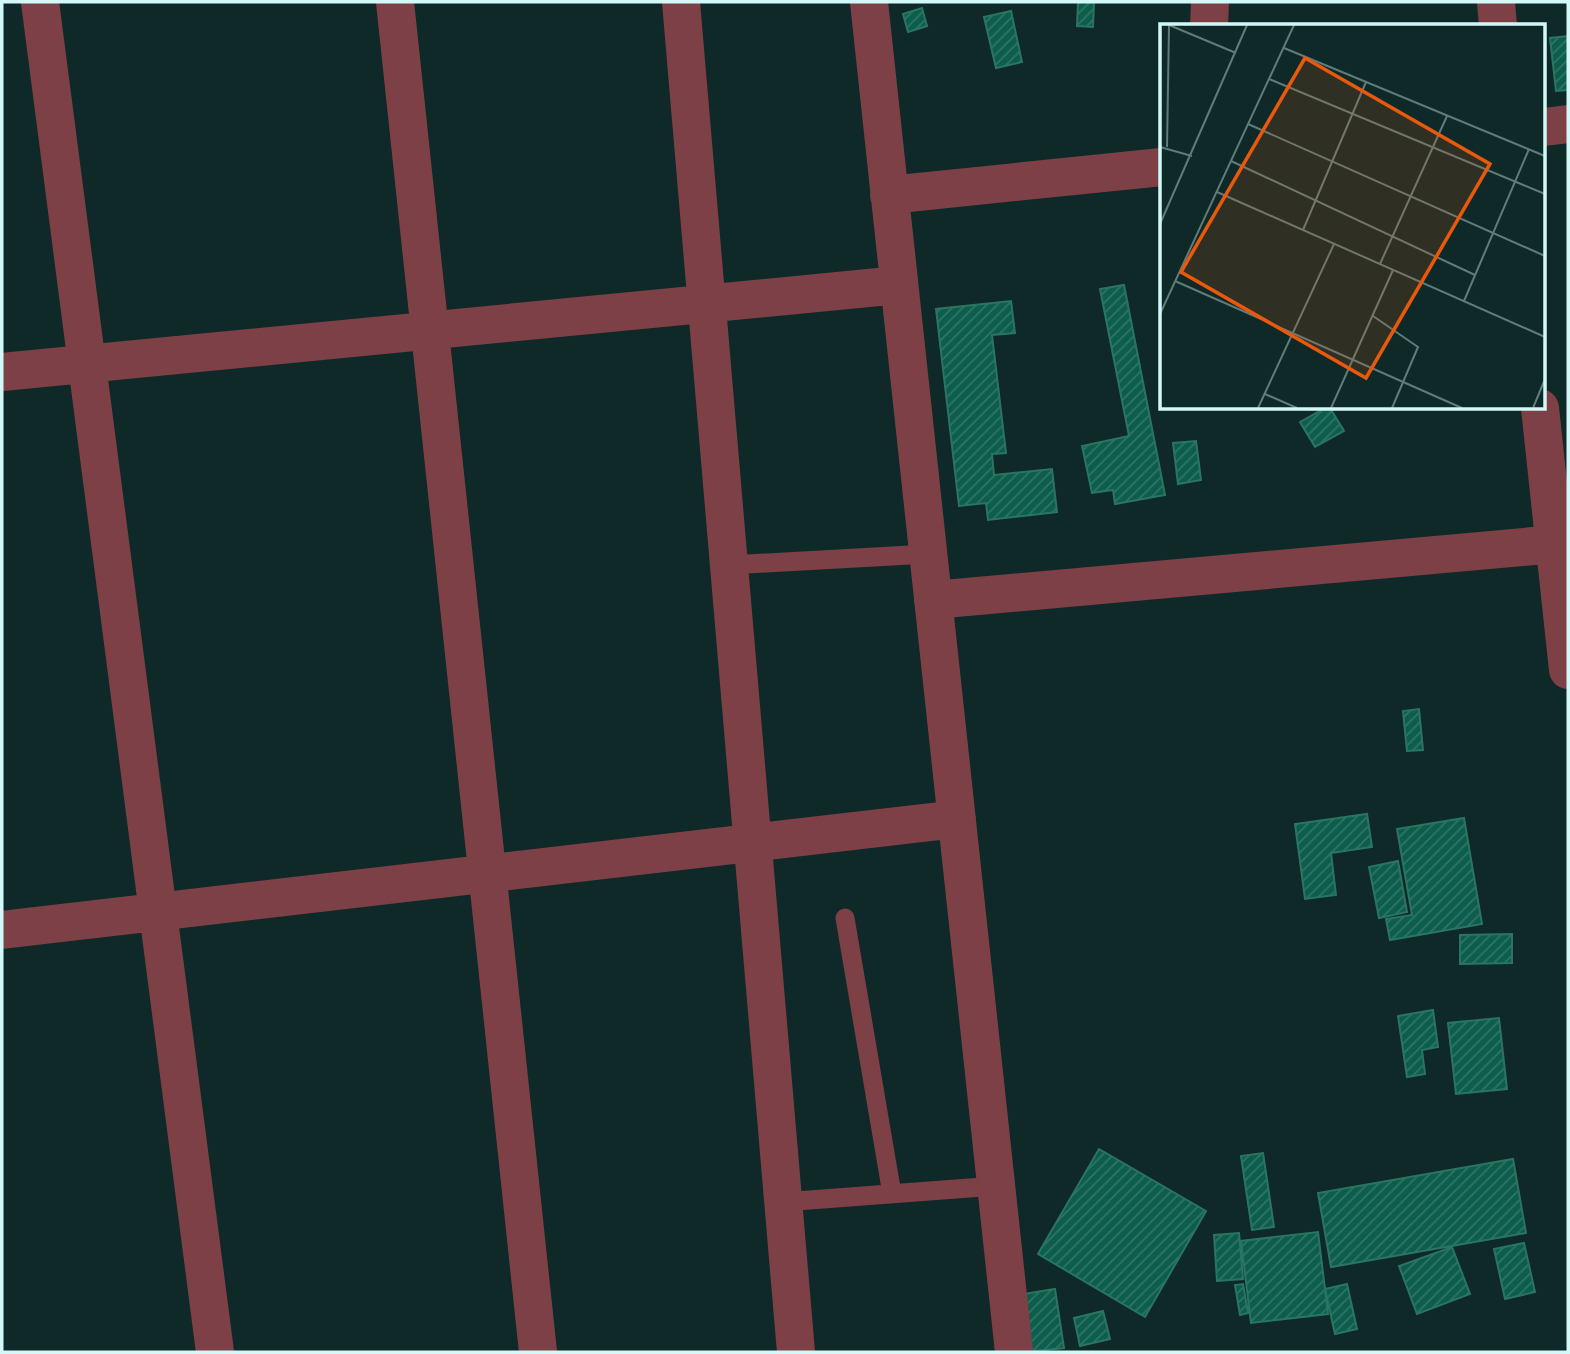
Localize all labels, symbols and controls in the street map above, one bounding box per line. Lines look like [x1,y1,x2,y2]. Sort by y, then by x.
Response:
inset map [1160,24,1546,410]

